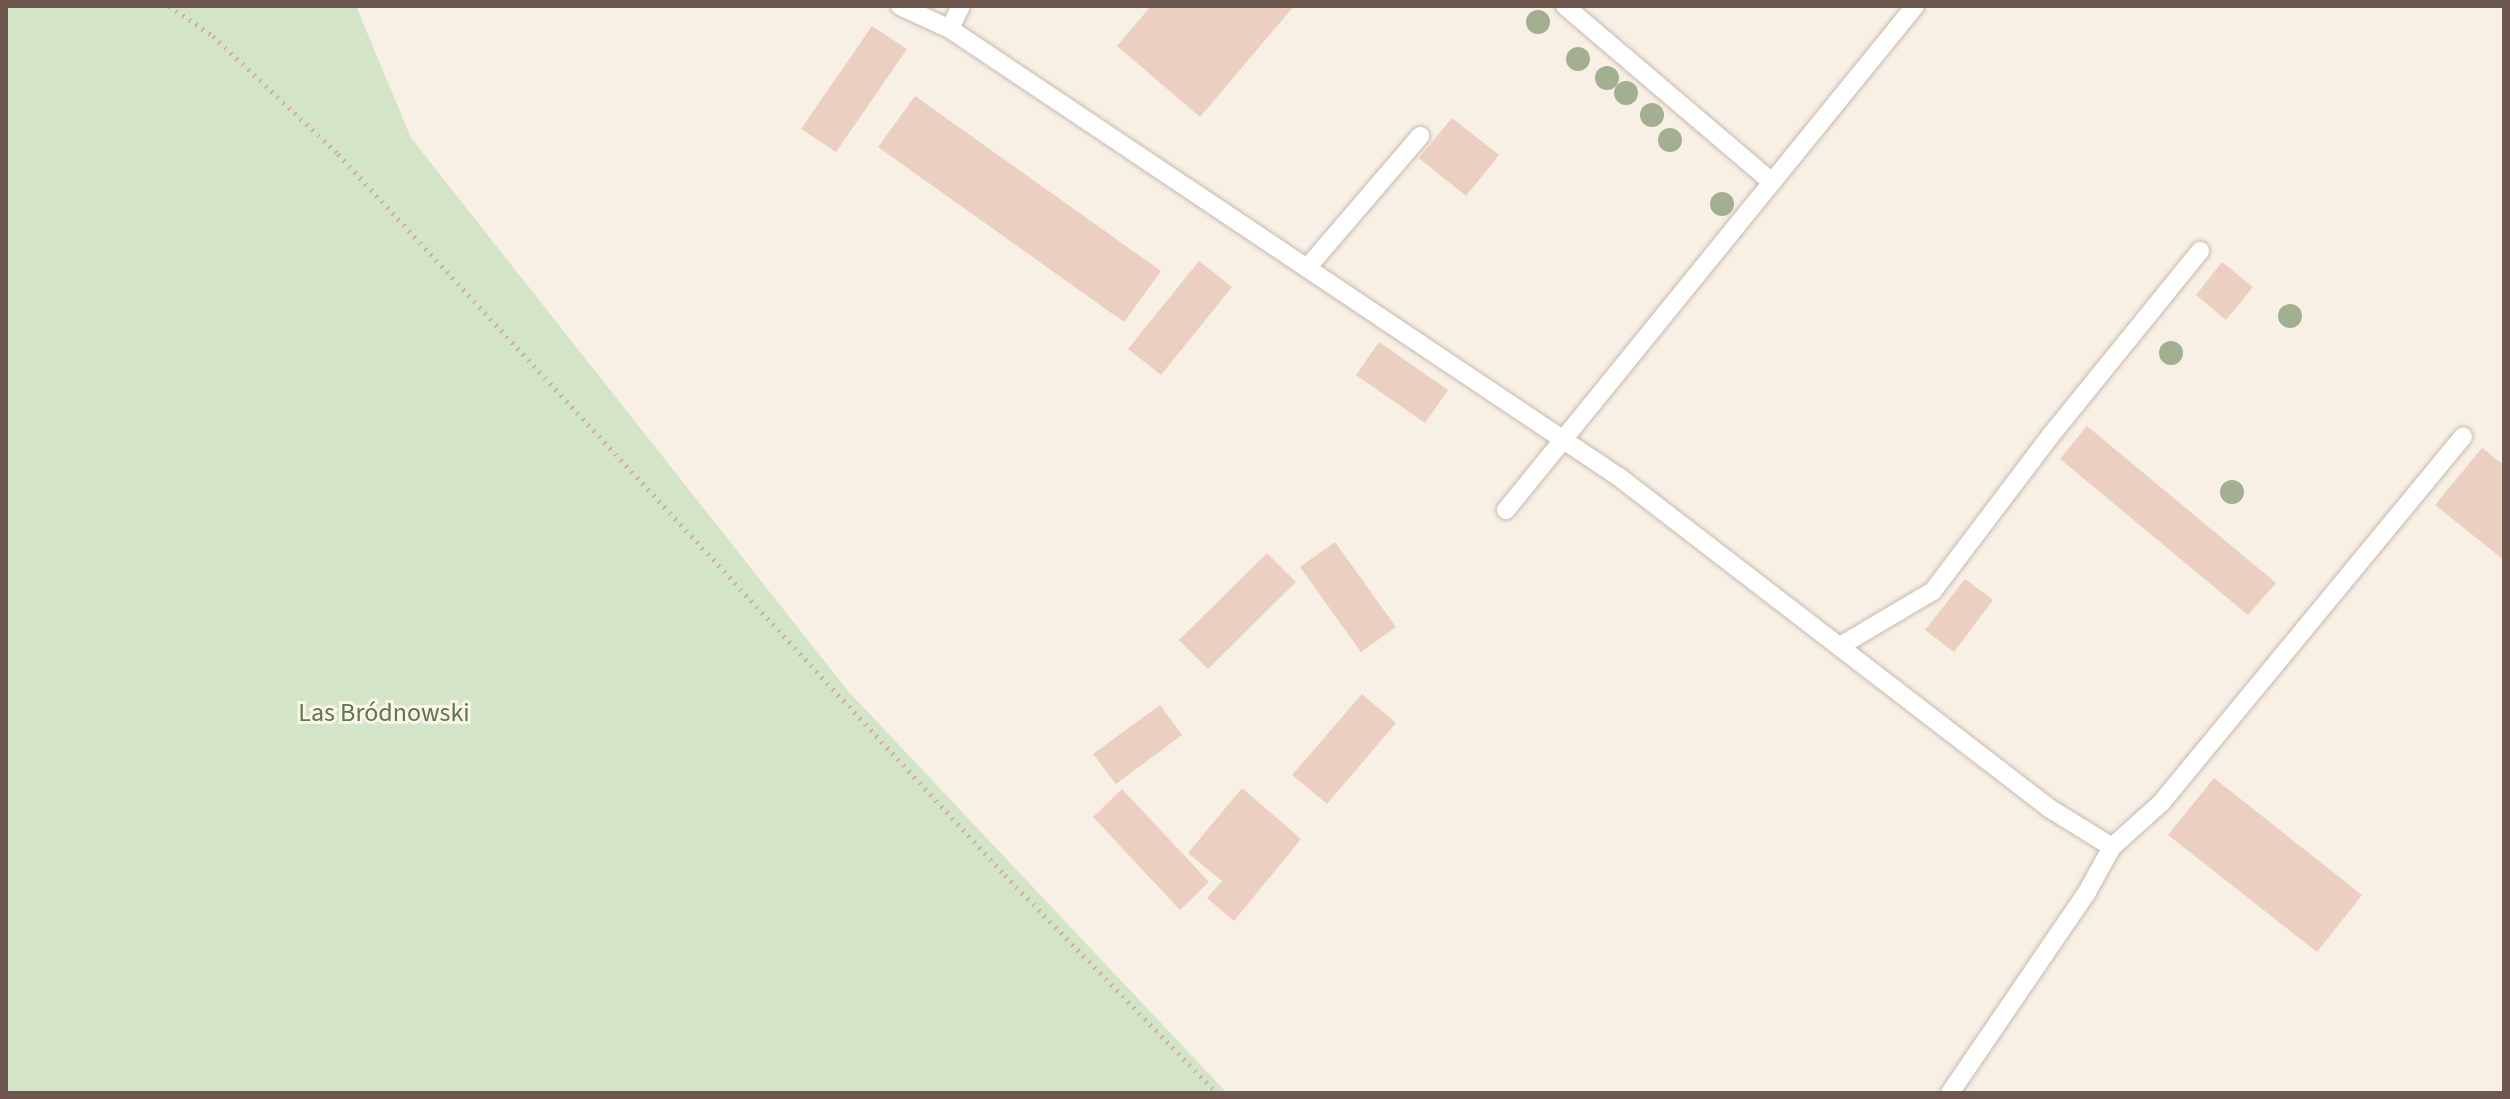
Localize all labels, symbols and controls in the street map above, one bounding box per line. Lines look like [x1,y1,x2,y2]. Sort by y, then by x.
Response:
park label: Las Bródnowski [298,697,470,729]

